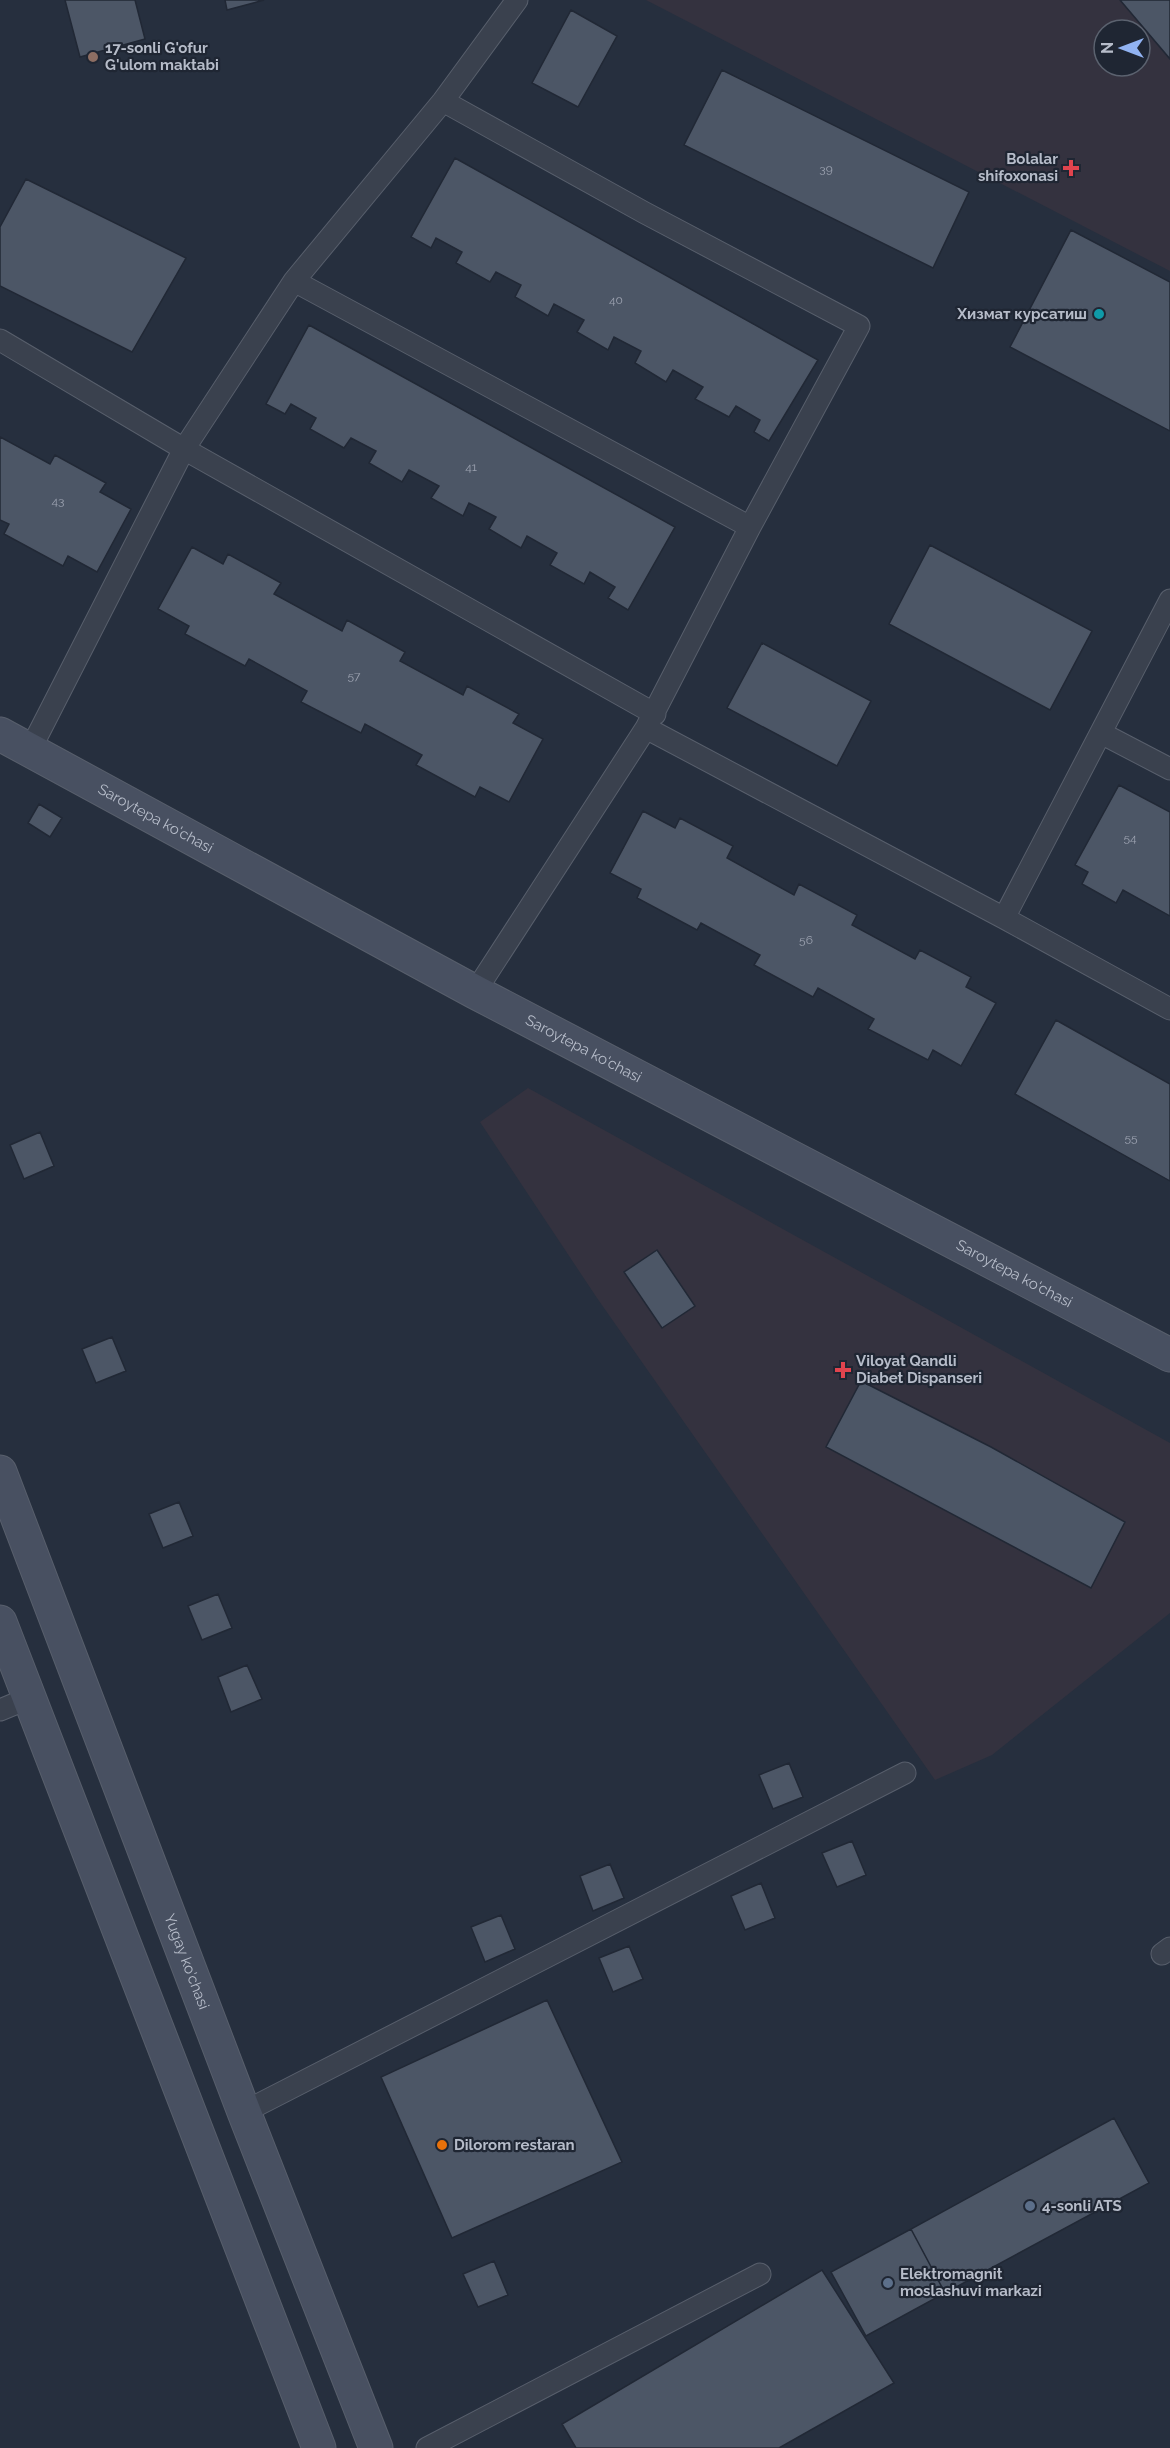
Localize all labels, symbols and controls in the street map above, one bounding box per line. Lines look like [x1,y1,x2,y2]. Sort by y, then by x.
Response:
north arrow [1092,18,1152,78]
place label: 17-sonli G'ofur G'ulom maktabi [105,39,219,74]
text: N [1098,42,1117,54]
marker: 17-sonli G'ofur G'ulom maktabi [86,50,100,64]
place label: Bolalar shifoxonasi [978,150,1058,185]
marker: Bolalar shifoxonasi [1062,159,1080,177]
house number: 39 [819,162,833,176]
house number: 40 [609,293,623,307]
place label: Хизмат курсатиш [956,305,1087,323]
marker: Хизмат курсатиш [1092,307,1106,321]
house number: 41 [465,460,477,474]
house number: 43 [52,494,64,508]
house number: 57 [348,669,361,683]
street label: Saroytepa ko'chasi [95,780,216,857]
house number: 54 [1123,831,1137,845]
house number: 56 [799,933,813,947]
street label: Saroytepa ko'chasi [522,1011,645,1086]
house number: 55 [1124,1131,1138,1145]
street label: Saroytepa ko'chasi [953,1236,1075,1311]
place label: Viloyat Qandli Diabet Dispanseri [856,1352,982,1387]
marker: Viloyat Qandli Diabet Dispanseri [834,1361,852,1379]
street label: Yugay ko'chasi [160,1911,213,2012]
place label: Dilorom restaran [454,2136,575,2154]
marker: Dilorom restaran [435,2138,449,2152]
place label: 4-sonli ATS [1042,2197,1122,2215]
marker: 4-sonli ATS [1023,2199,1037,2213]
place label: Elektromagnit moslashuvi markazi [900,2265,1042,2300]
marker: Elektromagnit moslashuvi markazi [881,2276,895,2290]

